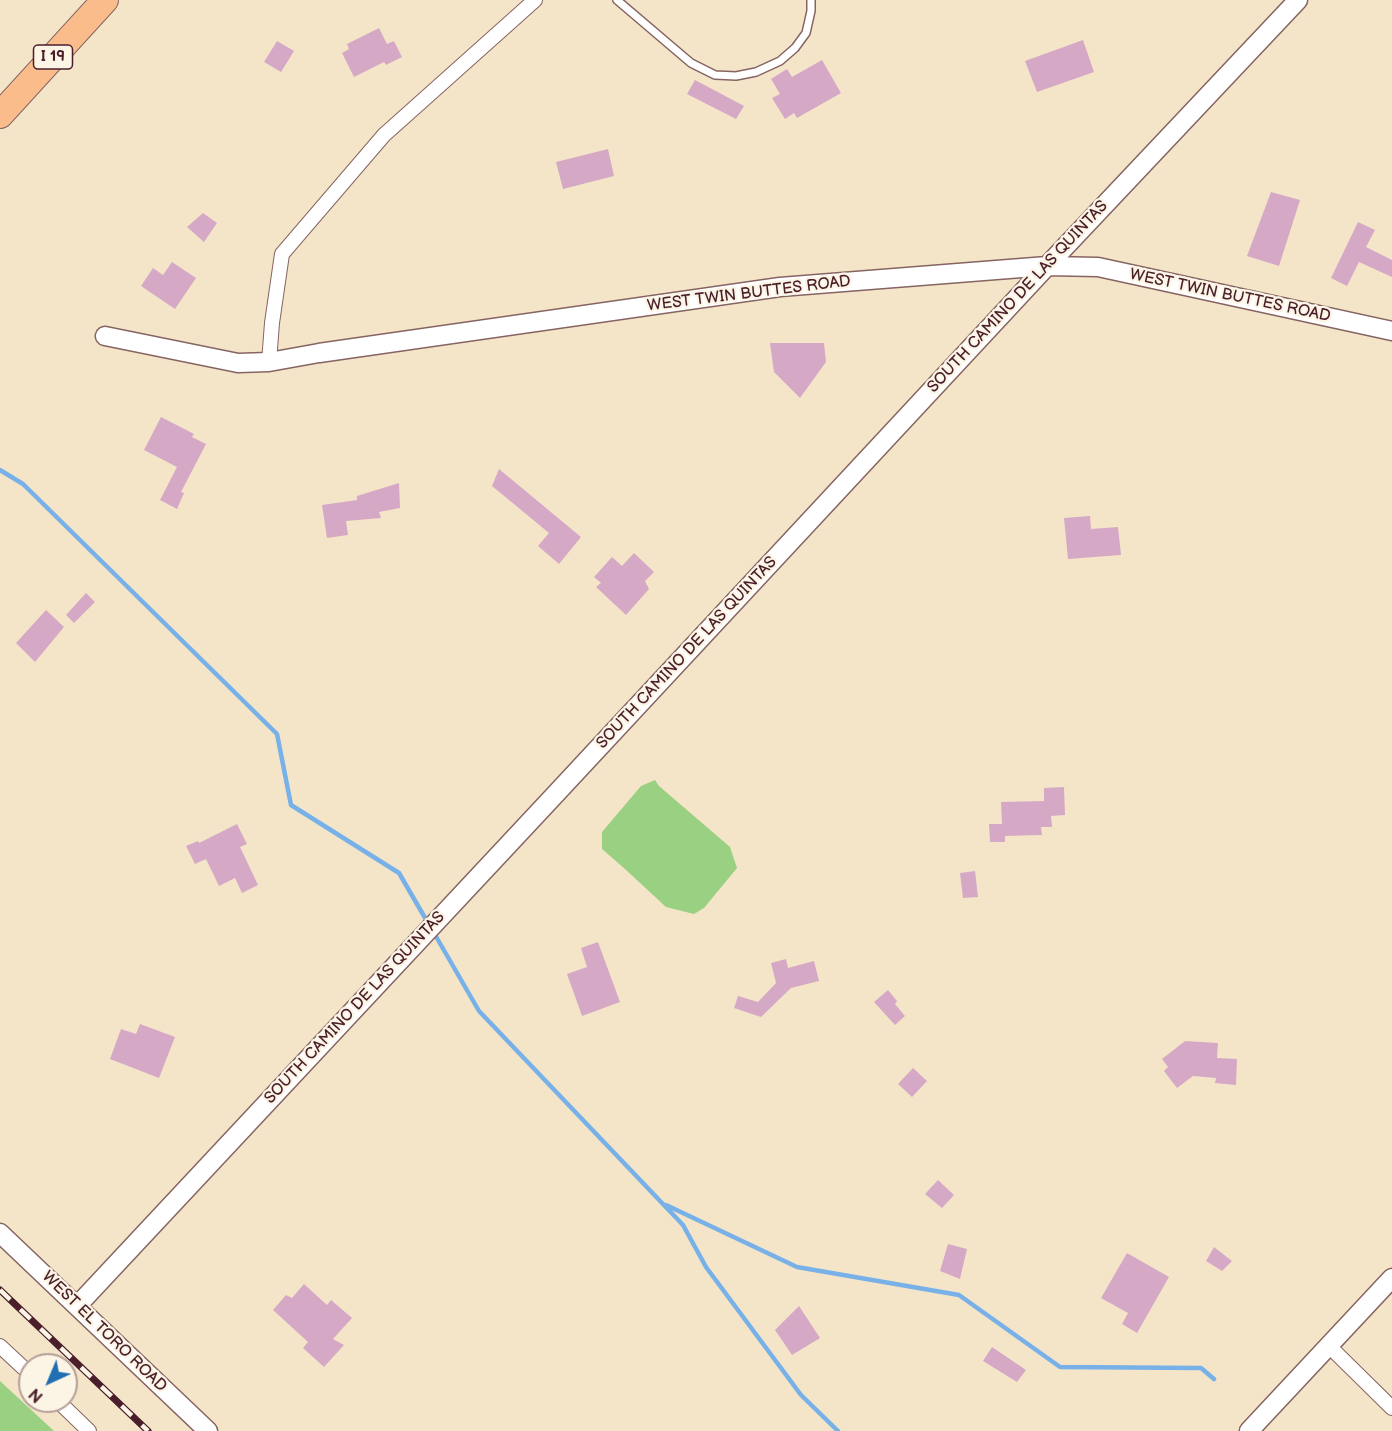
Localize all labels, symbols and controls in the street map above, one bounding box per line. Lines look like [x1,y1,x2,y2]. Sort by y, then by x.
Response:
road number: I 19 [34,45,72,69]
street label: SOUTH CAMINO DE LAS QUINTAS [924,197,1112,397]
street label: WEST TWIN BUTTES ROAD [1128,265,1332,327]
street label: WEST TWIN BUTTES ROAD [646,272,852,316]
street label: SOUTH CAMINO DE LAS QUINTAS [593,553,781,753]
street label: SOUTH CAMINO DE LAS QUINTAS [261,908,449,1108]
street label: WEST EL TORO ROAD [38,1268,170,1396]
north arrow [18,1353,78,1413]
text: N [26,1384,47,1406]

